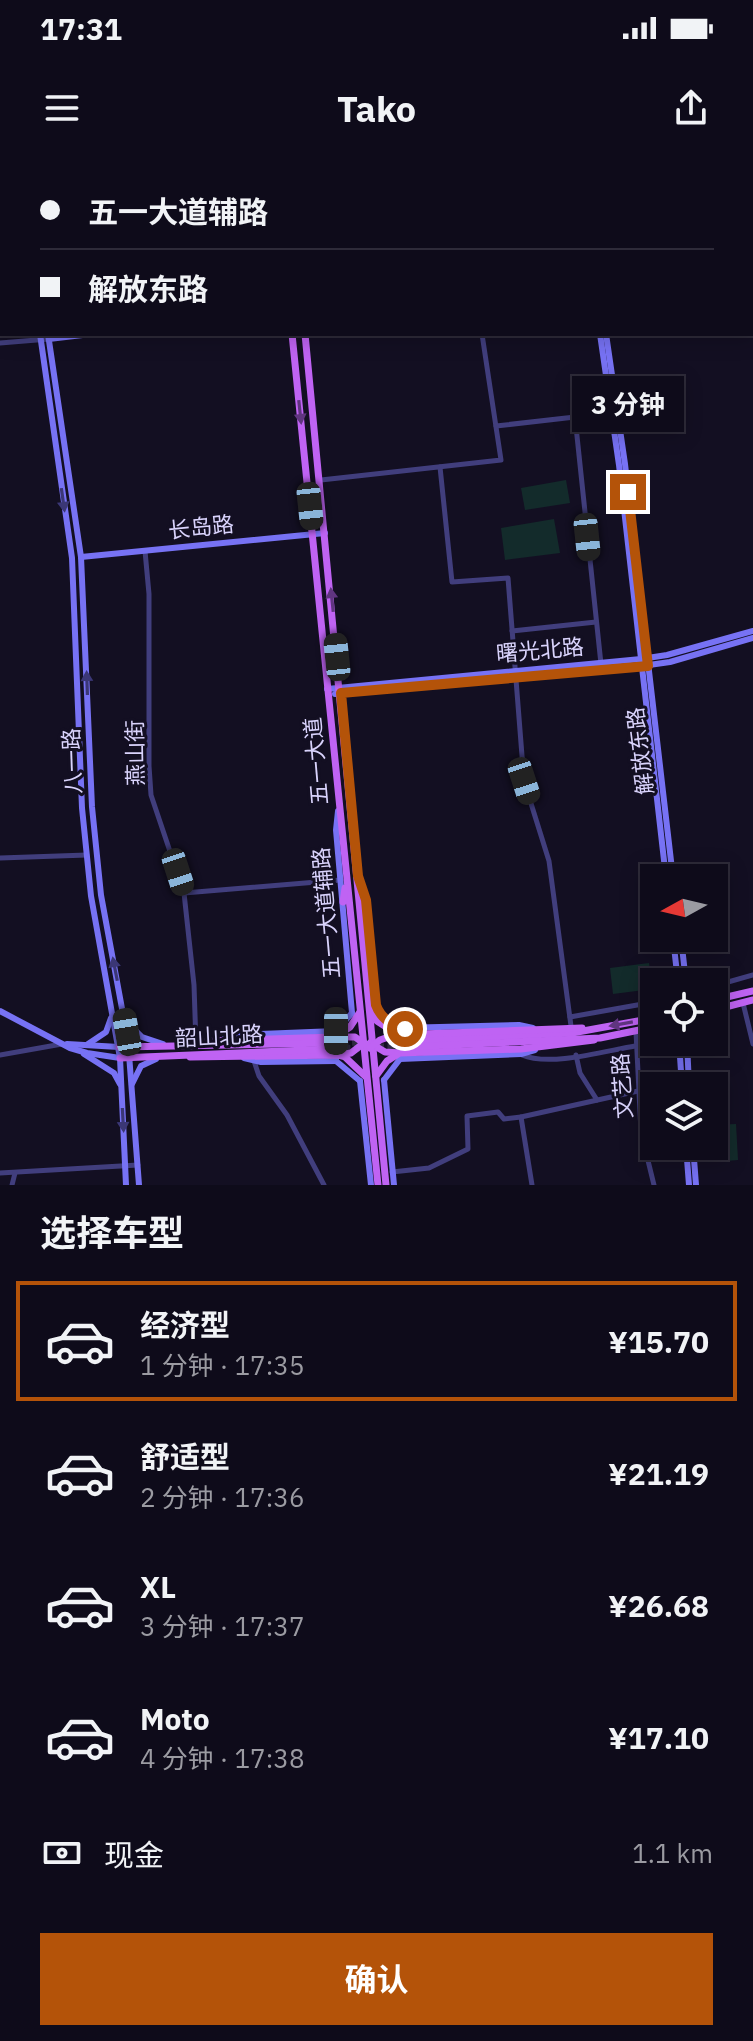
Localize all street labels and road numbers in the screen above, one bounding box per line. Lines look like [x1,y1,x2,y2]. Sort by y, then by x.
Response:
street label: 长岛路 [167,509,235,544]
street label: 曙光北路 [495,631,585,668]
street label: 解放东路 [620,706,659,797]
street label: 五一大道 [297,716,334,806]
street label: 燕山街 [119,720,150,786]
street label: 八一路 [56,728,87,795]
street label: 五一大道辅路 [305,846,346,980]
street label: 韶山北路 [174,1019,264,1052]
street label: 文艺路 [605,1052,638,1120]

